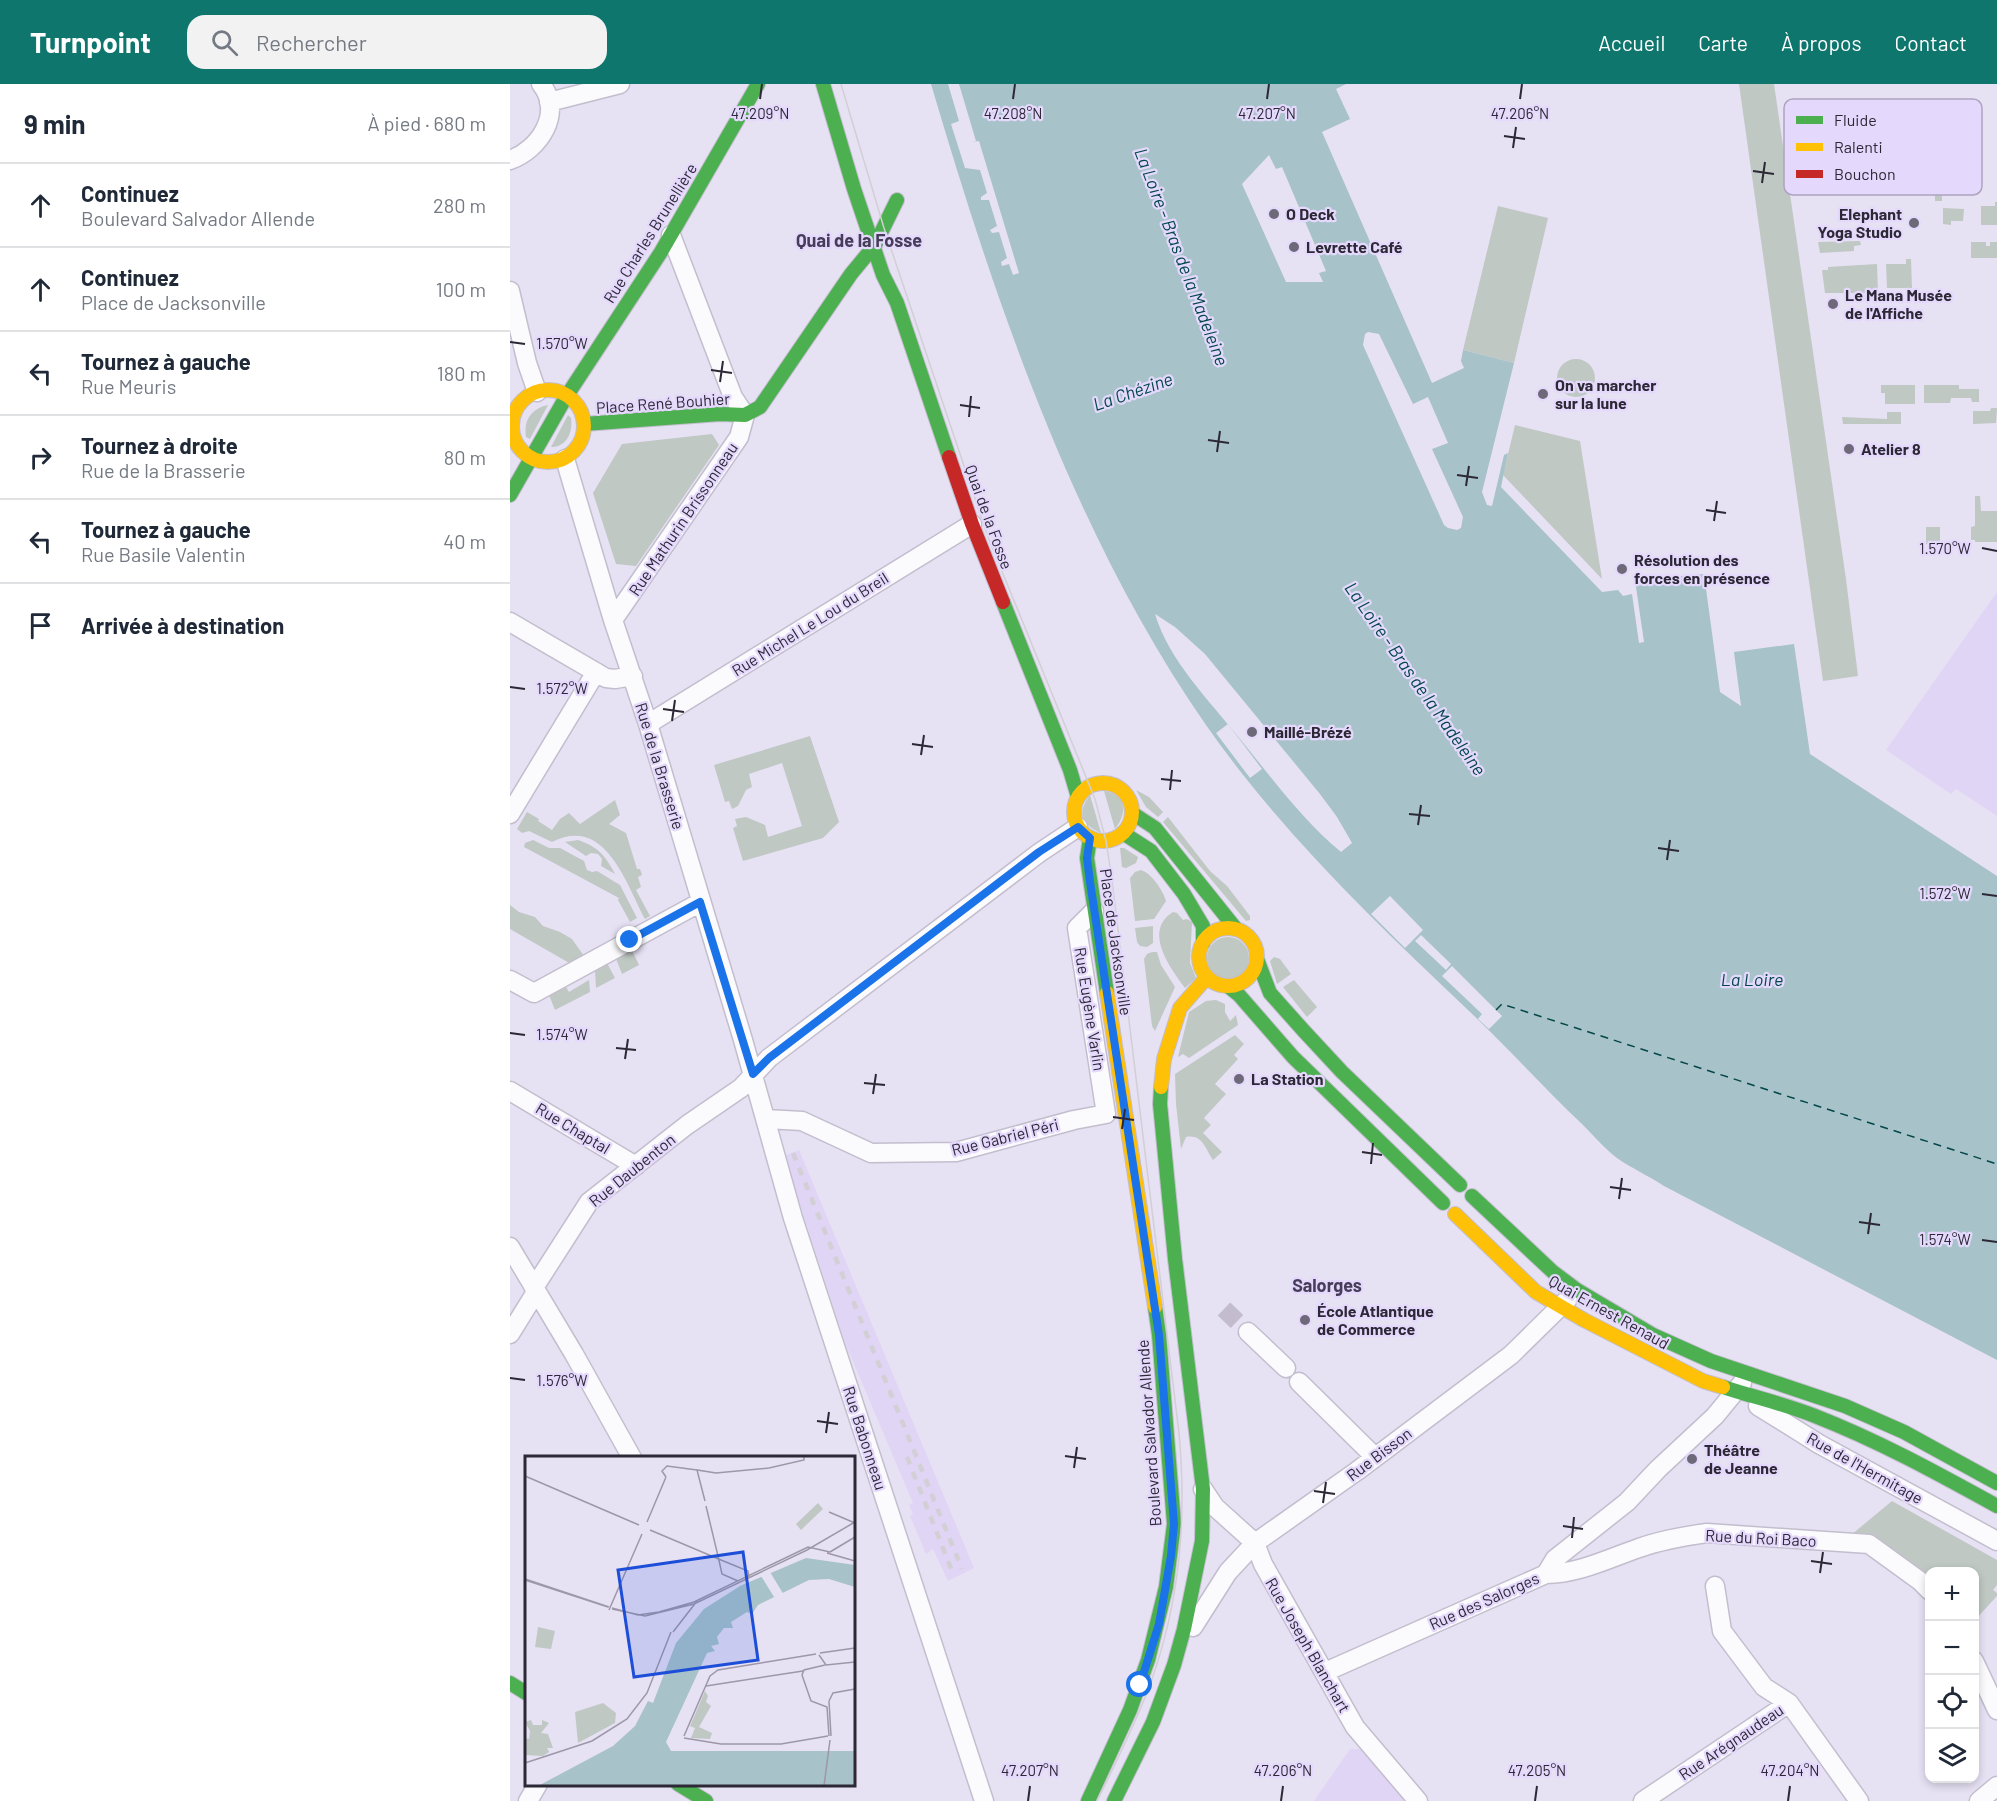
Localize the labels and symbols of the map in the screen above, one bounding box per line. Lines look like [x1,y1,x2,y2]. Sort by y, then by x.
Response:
legend [1784,99,1982,195]
text: 47.209°N [731,104,789,122]
text: 47.208°N [984,104,1042,122]
text: 47.207°N [1238,104,1296,122]
text: 47.206°N [1491,104,1549,122]
text: Fluide [1834,110,1877,129]
text: Ralenti [1834,137,1883,156]
water label: La Loire - Bras de la Madeleine [1130,145,1234,369]
street label: Rue Charles Brunellière [599,159,700,306]
text: Bouchon [1834,164,1896,183]
place label: O Deck [1286,204,1335,223]
place label: Elephant Yoga Studio [1818,204,1902,241]
marker: O Deck [1267,207,1281,221]
marker: Elephant Yoga Studio [1907,216,1921,230]
district label: Quai de la Fosse [796,229,922,251]
place label: Levrette Café [1306,237,1403,256]
marker: Levrette Café [1287,240,1301,254]
place label: Le Mana Musée de l'Affiche [1845,285,1952,322]
marker: Le Mana Musée de l'Affiche [1826,297,1840,311]
text: 1.570°W [536,334,588,352]
water label: La Chézine [1090,367,1175,415]
place label: On va marcher sur la lune [1555,375,1656,412]
marker: On va marcher sur la lune [1536,387,1550,401]
street label: Place René Bouhier [595,388,731,417]
street label: Rue Mathurin Brissonneau [624,439,741,599]
place label: Atelier 8 [1861,439,1921,458]
marker: Atelier 8 [1842,442,1856,456]
street label: Quai de la Fosse [962,462,1017,572]
text: 1.570°W [1919,539,1971,557]
place label: Résolution des forces en présence [1634,550,1770,587]
marker: Résolution des forces en présence [1615,562,1629,576]
street label: Rue Michel Le Lou du Breil [728,568,891,680]
water label: La Loire - Bras de la Madeleine [1340,577,1491,779]
text: 1.572°W [536,679,588,697]
street label: Rue de la Brasserie [632,700,689,832]
place label: Maillé-Brézé [1264,722,1352,741]
marker: Maillé-Brézé [1245,725,1259,739]
street label: Place de Jacksonville [1097,867,1136,1017]
text: 1.572°W [1919,884,1971,902]
route end [616,926,642,952]
street label: Rue Eugène Varlin [1071,946,1110,1072]
water label: La Loire [1721,968,1783,990]
text: 1.574°W [536,1025,588,1043]
place label: La Station [1251,1069,1324,1088]
marker: La Station [1232,1072,1246,1086]
street label: Rue Chaptal [533,1098,614,1157]
street label: Rue Gabriel Péri [949,1114,1060,1159]
street label: Rue Daubenton [585,1129,679,1210]
text: 1.574°W [1919,1230,1971,1248]
street label: Quai Ernest Renaud [1546,1271,1673,1353]
district label: Salorges [1292,1274,1362,1296]
place label: École Atlantique de Commerce [1317,1301,1434,1338]
marker: École Atlantique de Commerce [1298,1313,1312,1327]
street label: Boulevard Salvador Allende [1132,1339,1165,1527]
text: 1.576°W [537,1371,587,1389]
street label: Rue Babonneau [840,1384,891,1492]
street label: Rue Bisson [1342,1423,1415,1484]
street label: Rue de l'Hermitage [1804,1428,1927,1507]
place label: Théâtre de Jeanne [1704,1440,1778,1477]
marker: Théâtre de Jeanne [1685,1452,1699,1466]
inset map [525,1456,855,1786]
street label: Rue du Roi Baco [1705,1525,1817,1550]
street label: Rue des Salorges [1426,1568,1542,1633]
street label: Rue Joseph Blanchart [1262,1574,1355,1715]
route start [1126,1671,1152,1697]
street label: Rue Arégnaudeau [1675,1700,1787,1784]
text: 47.207°N [1001,1761,1059,1779]
text: 47.206°N [1254,1761,1312,1779]
text: 47.205°N [1508,1761,1566,1779]
text: 47.204°N [1760,1761,1820,1779]

